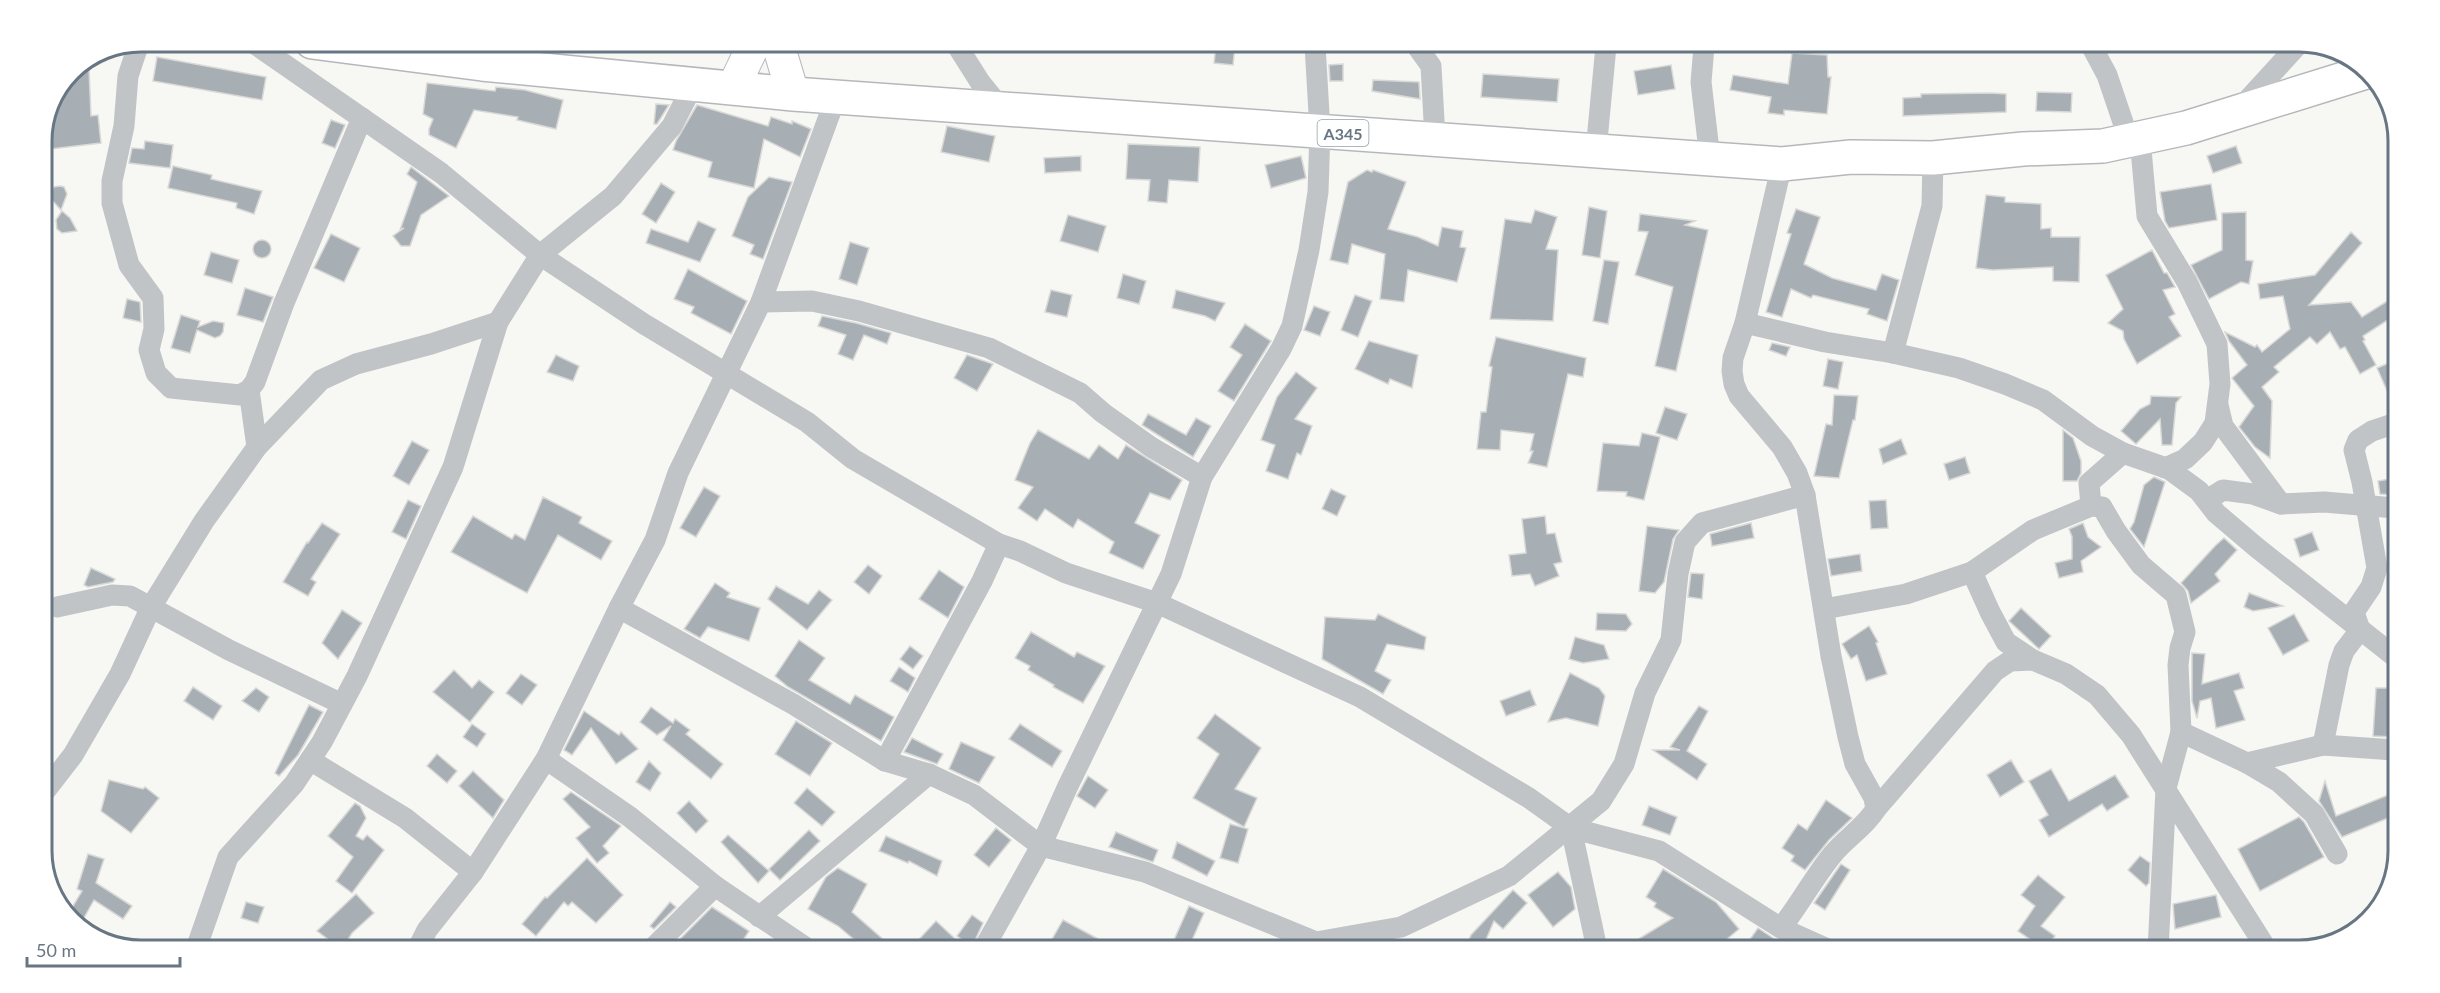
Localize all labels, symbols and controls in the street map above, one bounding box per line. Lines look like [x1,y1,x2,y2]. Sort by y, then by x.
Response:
road number: A345 [1318,120,1368,146]
scale bar [27,930,180,968]
text: 50 m [36,939,76,961]

